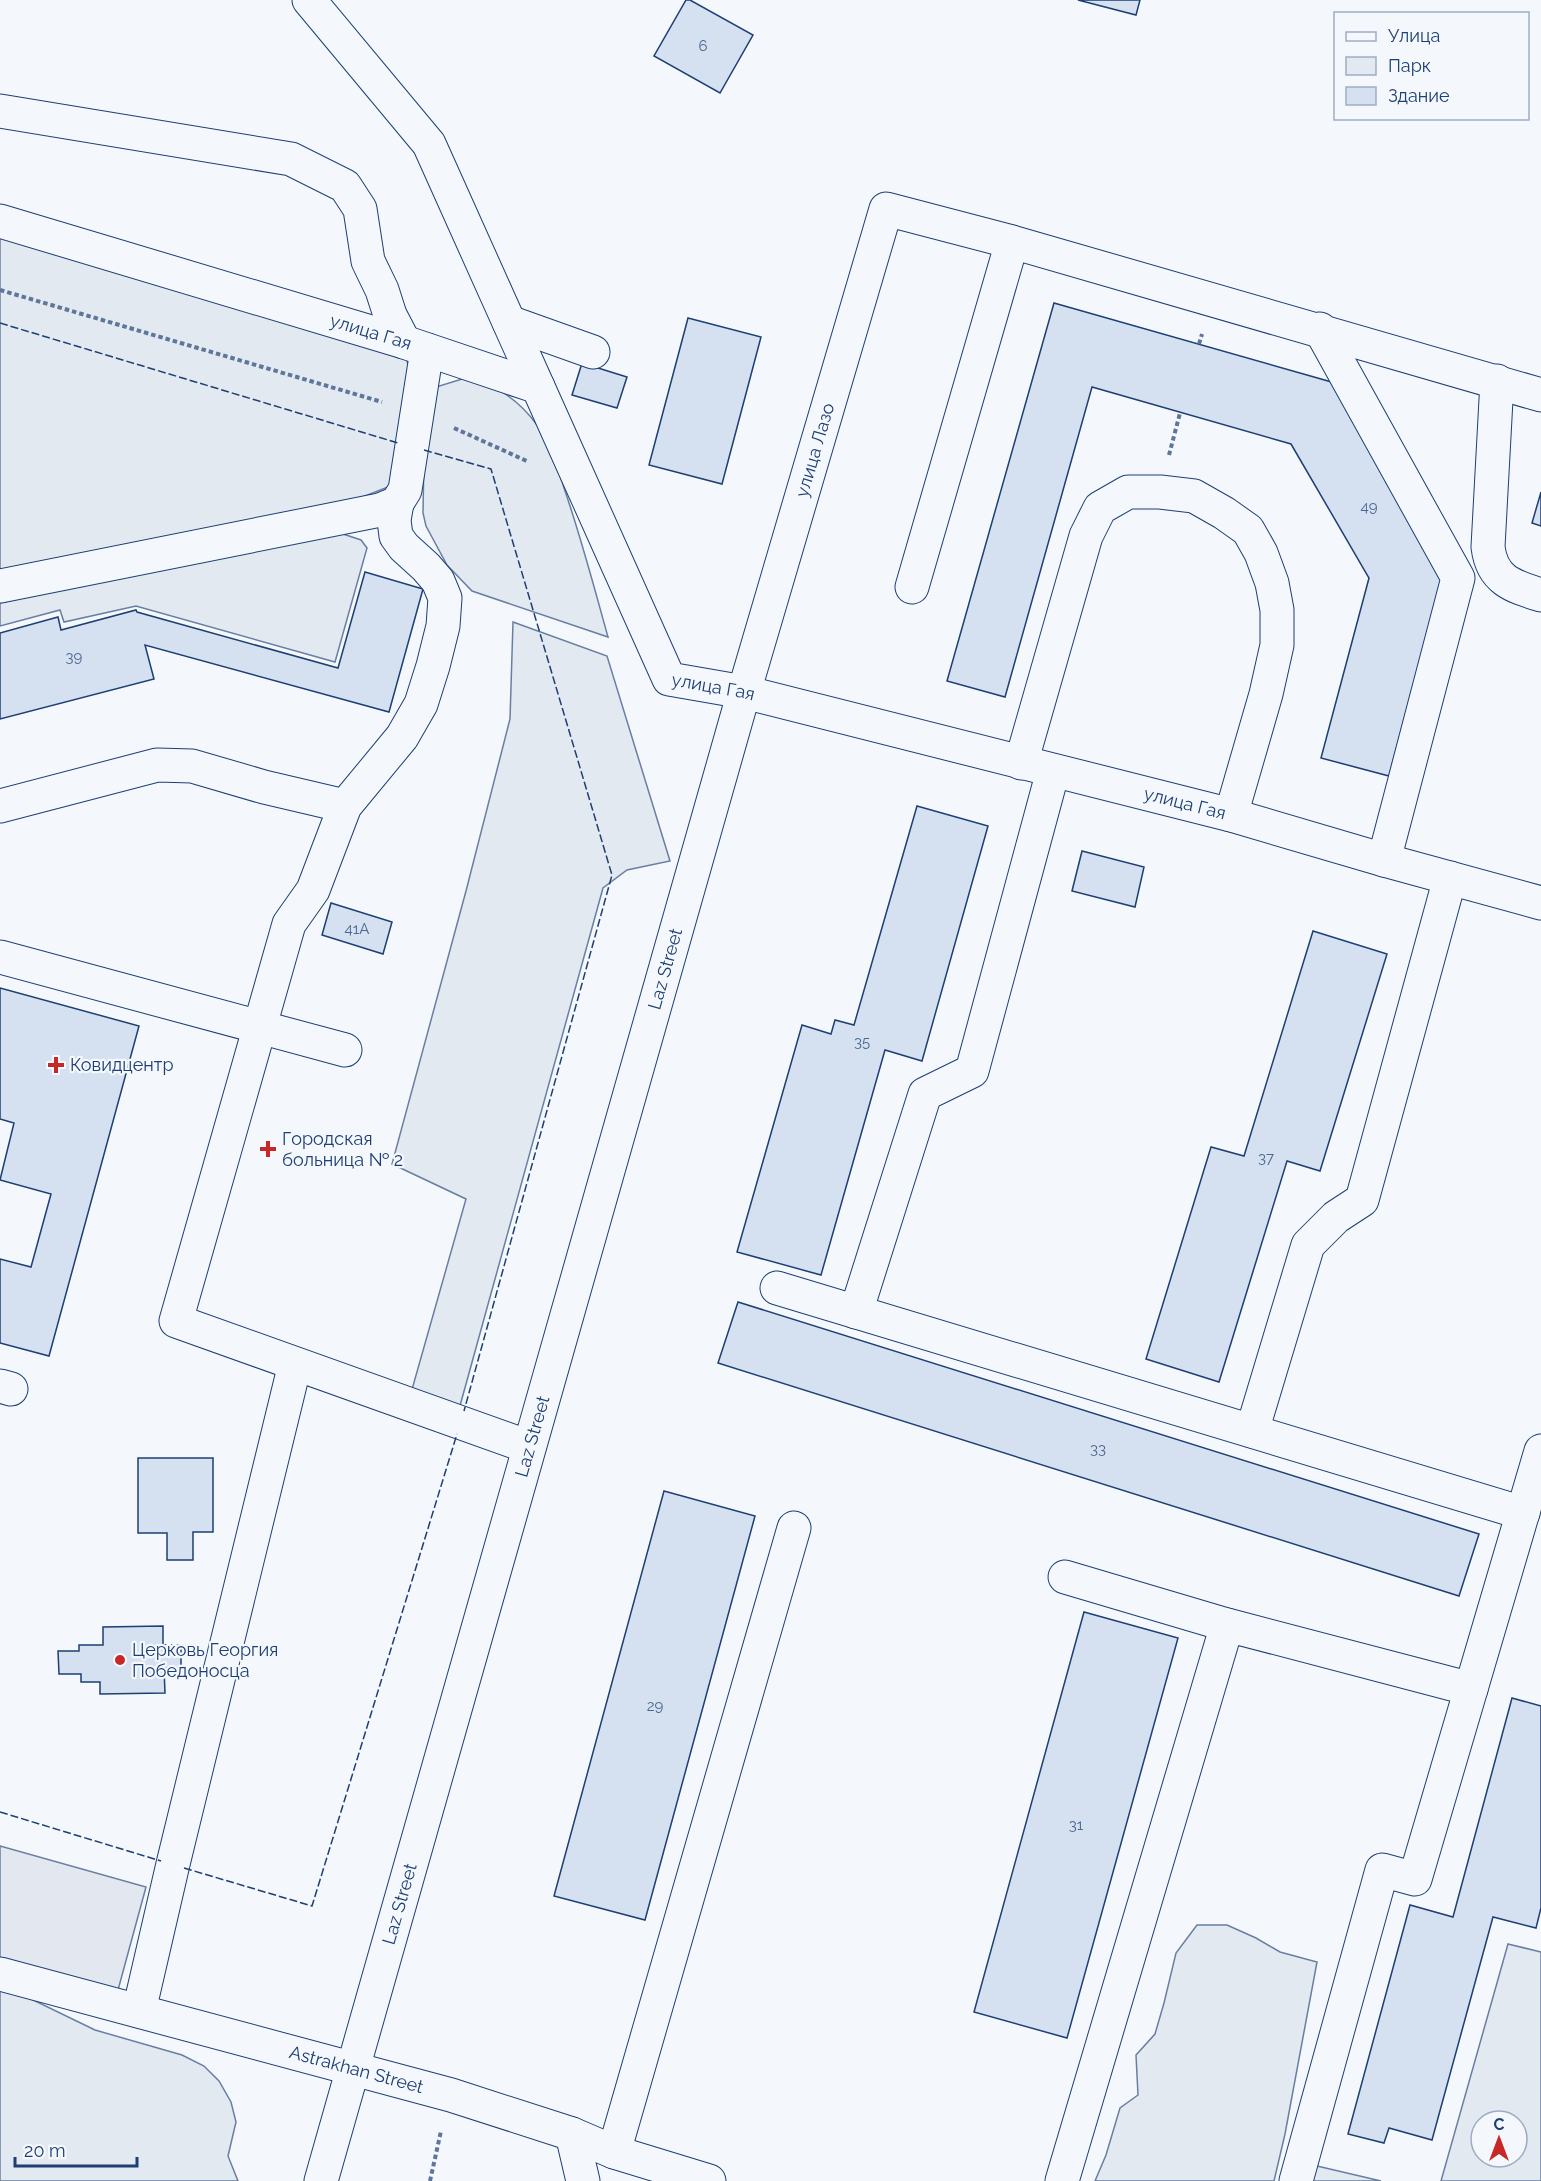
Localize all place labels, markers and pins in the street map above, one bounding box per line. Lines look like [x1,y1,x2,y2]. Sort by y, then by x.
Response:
place label: Ковидцентр [70,1054,174,1075]
marker: Ковидцентр [47,1056,65,1074]
place label: Городская больница № 2 [282,1128,403,1170]
marker: Городская больница № 2 [259,1140,277,1158]
place label: Церковь Георгия Победоносца [132,1639,278,1681]
marker: Церковь Георгия Победоносца [113,1653,127,1667]

